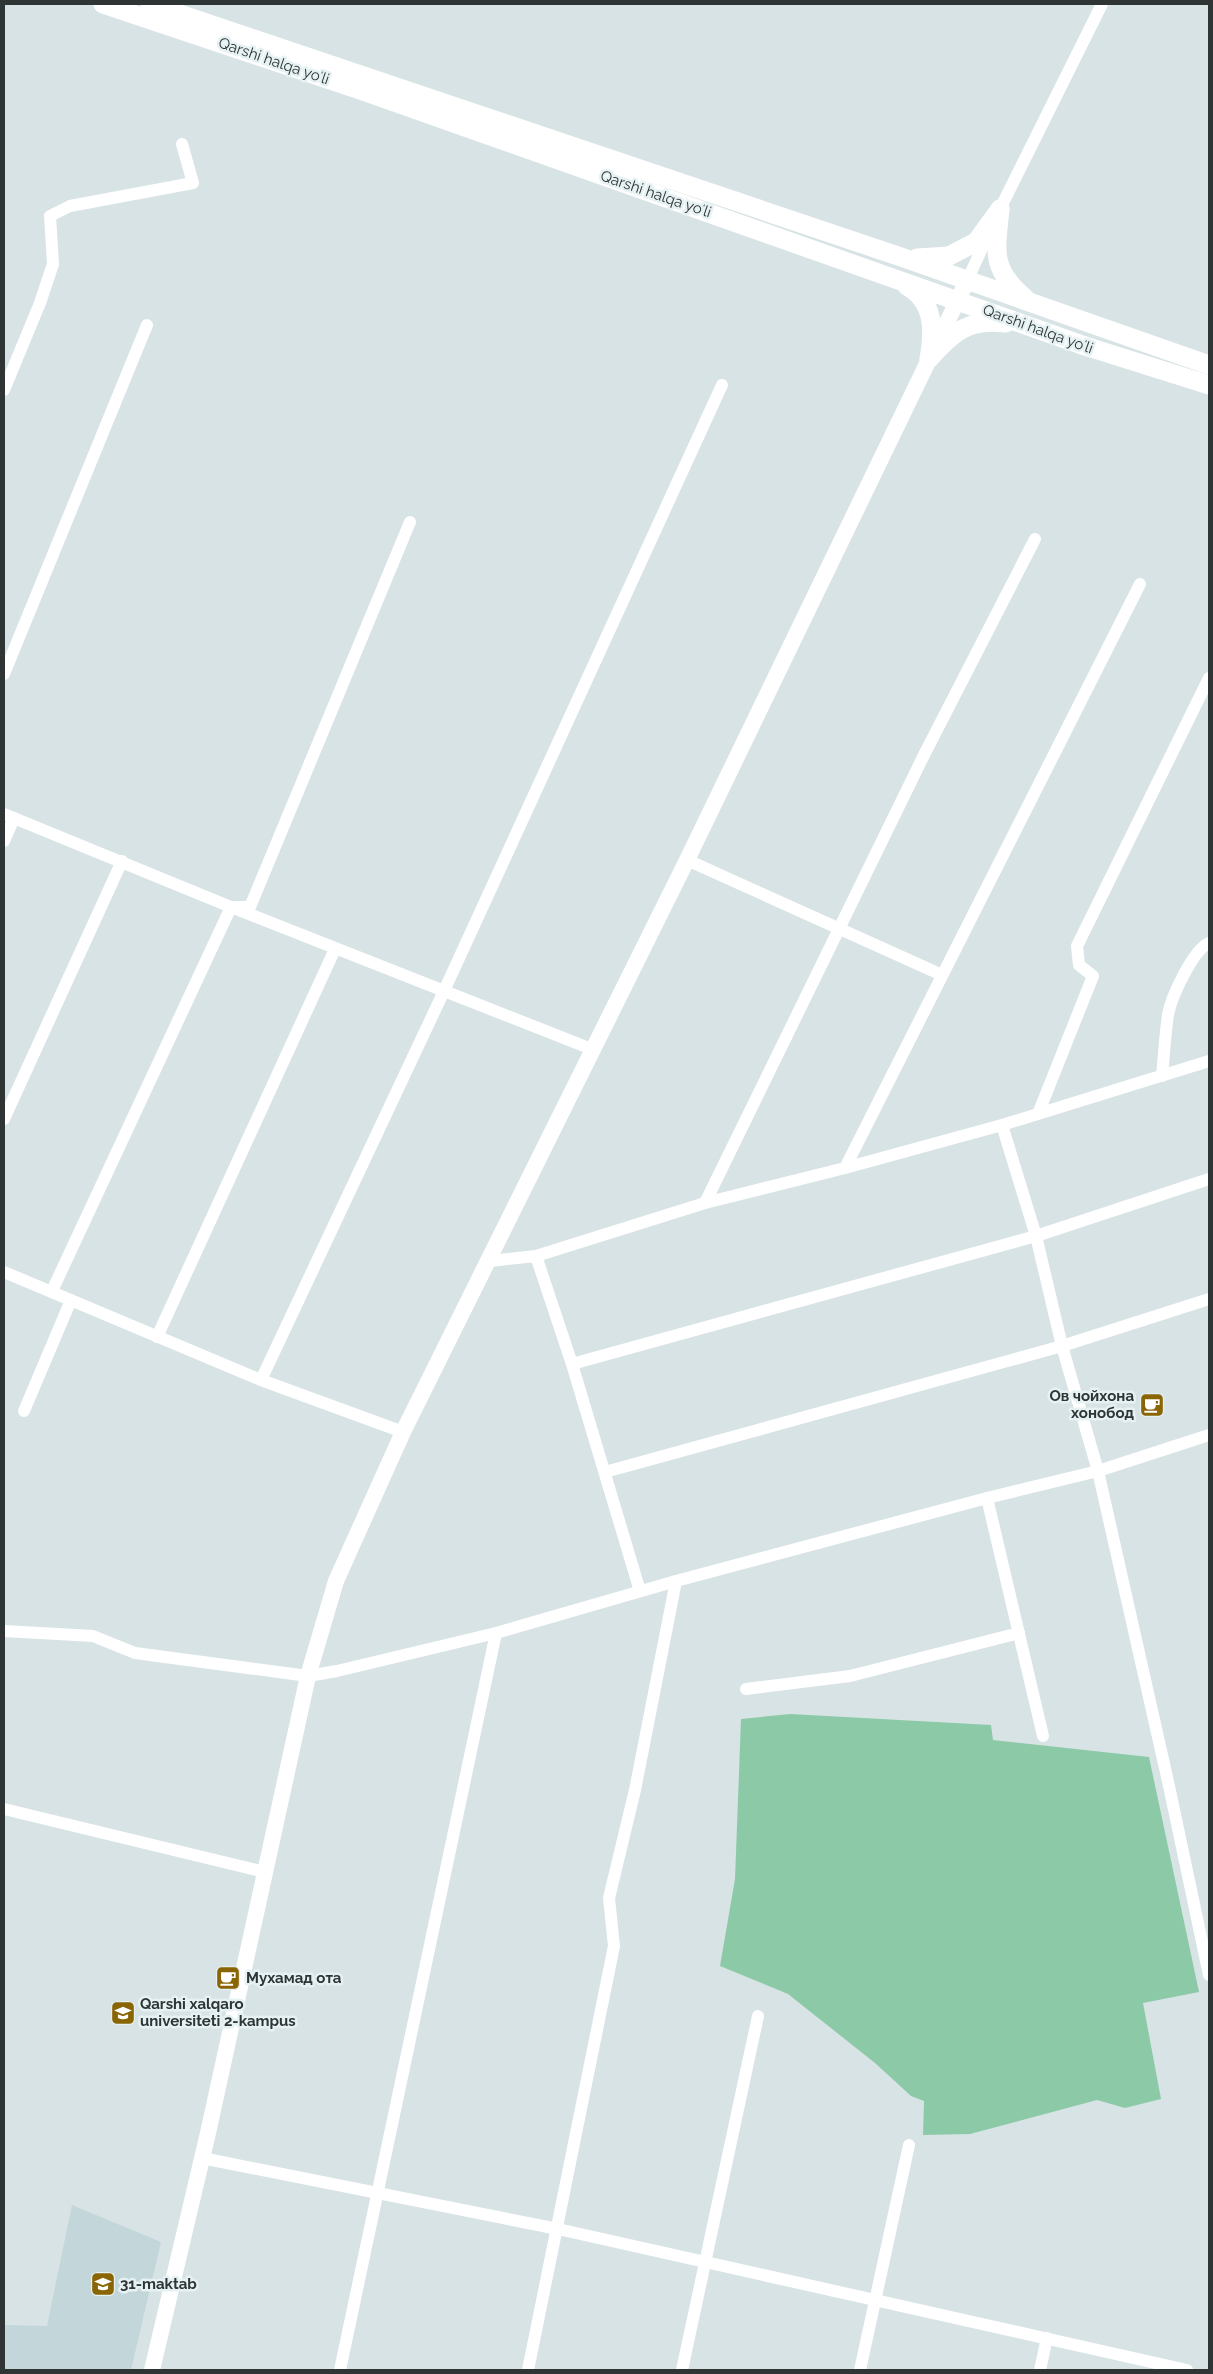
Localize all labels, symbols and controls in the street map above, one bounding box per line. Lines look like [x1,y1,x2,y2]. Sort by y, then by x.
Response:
street label: Qarshi halqa yoʻli [216,34,332,88]
street label: Qarshi halqa yoʻli [598,167,714,221]
street label: Qarshi halqa yoʻli [980,301,1096,357]
place label: Ов чойхона хонобод [1049,1387,1135,1422]
cafe icon: Ов чойхона хонобод [1139,1392,1165,1418]
cafe icon: Мухамад ота [215,1965,241,1991]
place label: Мухамад ота [246,1969,342,1987]
place label: Qarshi xalqaro universiteti 2-kampus [140,1995,296,2030]
school or university icon: Qarshi xalqaro universiteti 2-kampus [110,2000,136,2026]
school or university icon: 31-maktab [90,2271,116,2297]
place label: 31-maktab [120,2275,197,2293]

